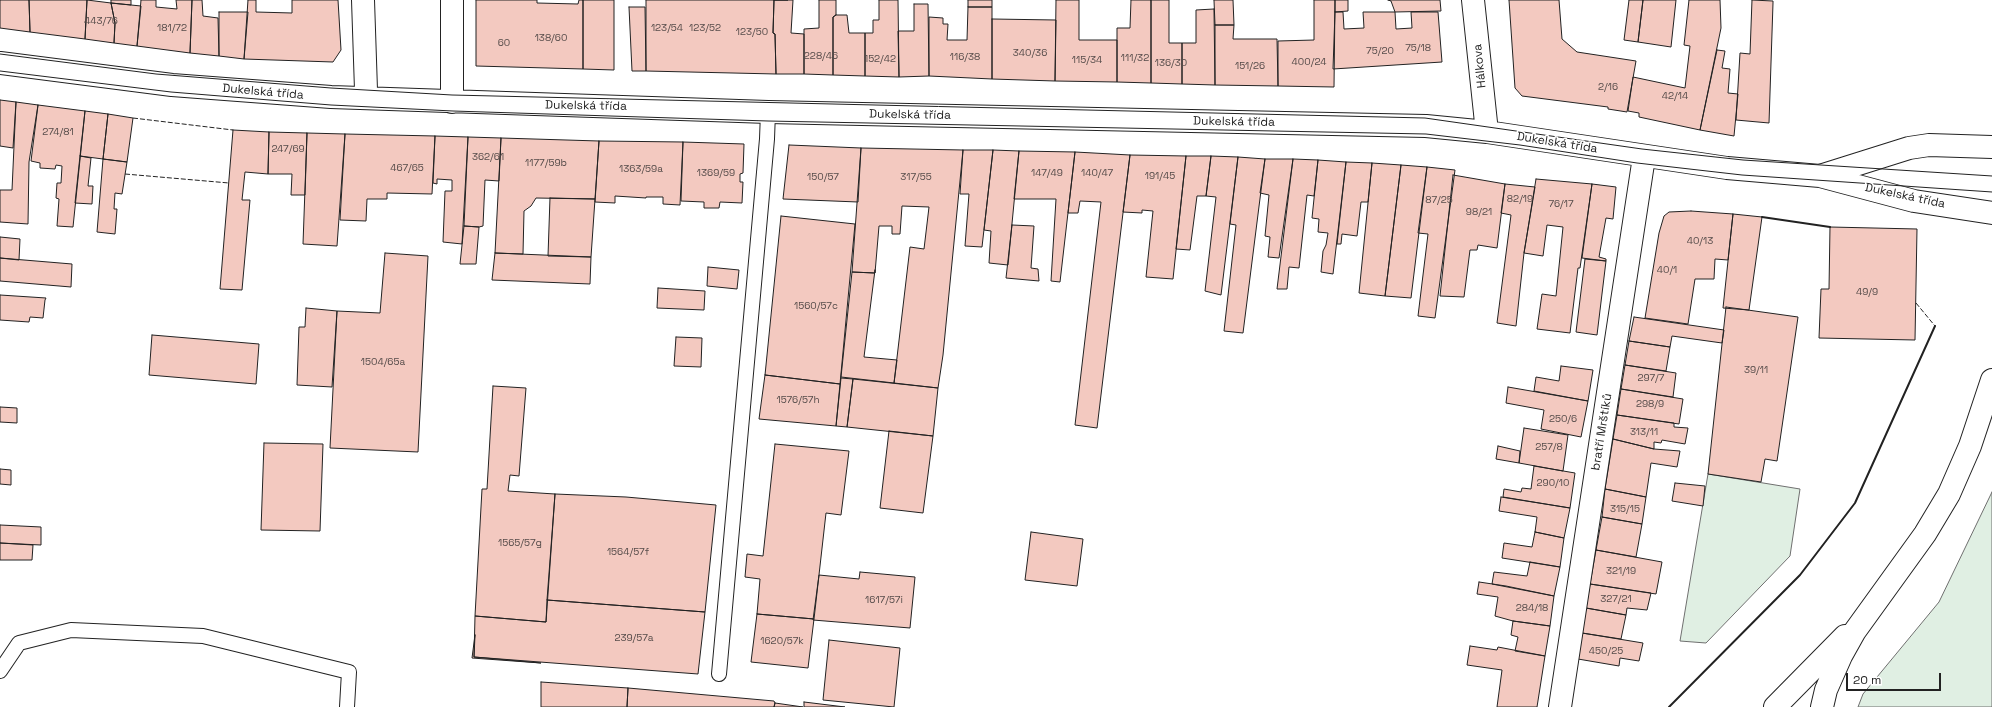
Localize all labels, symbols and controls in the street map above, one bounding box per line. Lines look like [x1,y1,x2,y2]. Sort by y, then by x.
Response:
house number: 443/76 [84,15,118,27]
house number: 181/72 [157,22,187,34]
house number: 123/54 [651,22,683,34]
house number: 123/52 [689,22,721,34]
house number: 123/50 [736,26,768,38]
house number: 138/60 [535,32,567,44]
house number: 60 [498,37,510,49]
house number: 75/18 [1405,42,1431,54]
street label: Hálkova [1471,43,1489,89]
house number: 75/20 [1366,45,1394,57]
house number: 340/36 [1013,47,1047,59]
house number: 228/46 [804,50,838,62]
house number: 116/38 [950,51,980,63]
house number: 111/32 [1121,52,1149,64]
house number: 152/42 [864,53,896,65]
house number: 115/34 [1072,54,1102,66]
house number: 400/24 [1292,56,1326,68]
house number: 136/30 [1155,57,1187,69]
house number: 151/26 [1235,60,1265,72]
street label: Dukelská třída [222,81,304,103]
house number: 2/16 [1598,81,1618,93]
house number: 42/14 [1662,90,1688,102]
street label: Dukelská třída [545,98,627,114]
street label: Dukelská třída [869,107,951,123]
street label: Dukelská třída [1193,114,1275,130]
house number: 274/81 [42,126,74,138]
street label: Dukelská třída [1516,129,1598,157]
house number: 247/69 [271,143,305,155]
house number: 362/61 [472,151,504,163]
house number: 1177/59b [525,157,567,169]
house number: 467/65 [390,162,424,174]
house number: 1363/59a [619,163,663,175]
house number: 1369/59 [697,167,735,179]
house number: 147/49 [1031,167,1063,179]
house number: 140/47 [1081,167,1113,179]
house number: 191/45 [1145,170,1175,182]
house number: 150/57 [807,171,839,183]
house number: 317/55 [900,171,932,183]
street label: Dukelská třída [1864,180,1946,212]
house number: 82/19 [1507,193,1533,205]
house number: 87/25 [1425,194,1453,206]
house number: 76/17 [1548,198,1574,210]
house number: 98/21 [1466,206,1492,218]
house number: 40/13 [1687,235,1713,247]
house number: 40/1 [1657,264,1677,276]
house number: 49/9 [1856,286,1878,298]
house number: 1560/57c [794,300,838,312]
house number: 1504/65a [361,356,405,368]
house number: 39/11 [1744,364,1768,376]
house number: 297/7 [1638,372,1664,384]
street label: bratří Mrštíků [1589,392,1615,472]
house number: 1576/57h [776,394,820,406]
house number: 298/9 [1636,398,1664,410]
house number: 250/6 [1549,413,1577,425]
house number: 313/11 [1630,426,1658,438]
house number: 257/8 [1535,441,1563,453]
house number: 290/10 [1537,477,1569,489]
house number: 315/15 [1610,503,1640,515]
house number: 1565/57g [498,537,542,549]
house number: 1564/57f [607,546,649,558]
house number: 321/19 [1606,565,1636,577]
house number: 327/21 [1600,593,1632,605]
house number: 1617/57i [865,594,903,606]
house number: 284/18 [1516,602,1548,614]
house number: 239/57a [614,632,654,644]
house number: 1620/57k [760,635,804,647]
house number: 450/25 [1589,645,1623,657]
scale bar [1848,665,1943,691]
text: 20 m [1853,672,1881,688]

